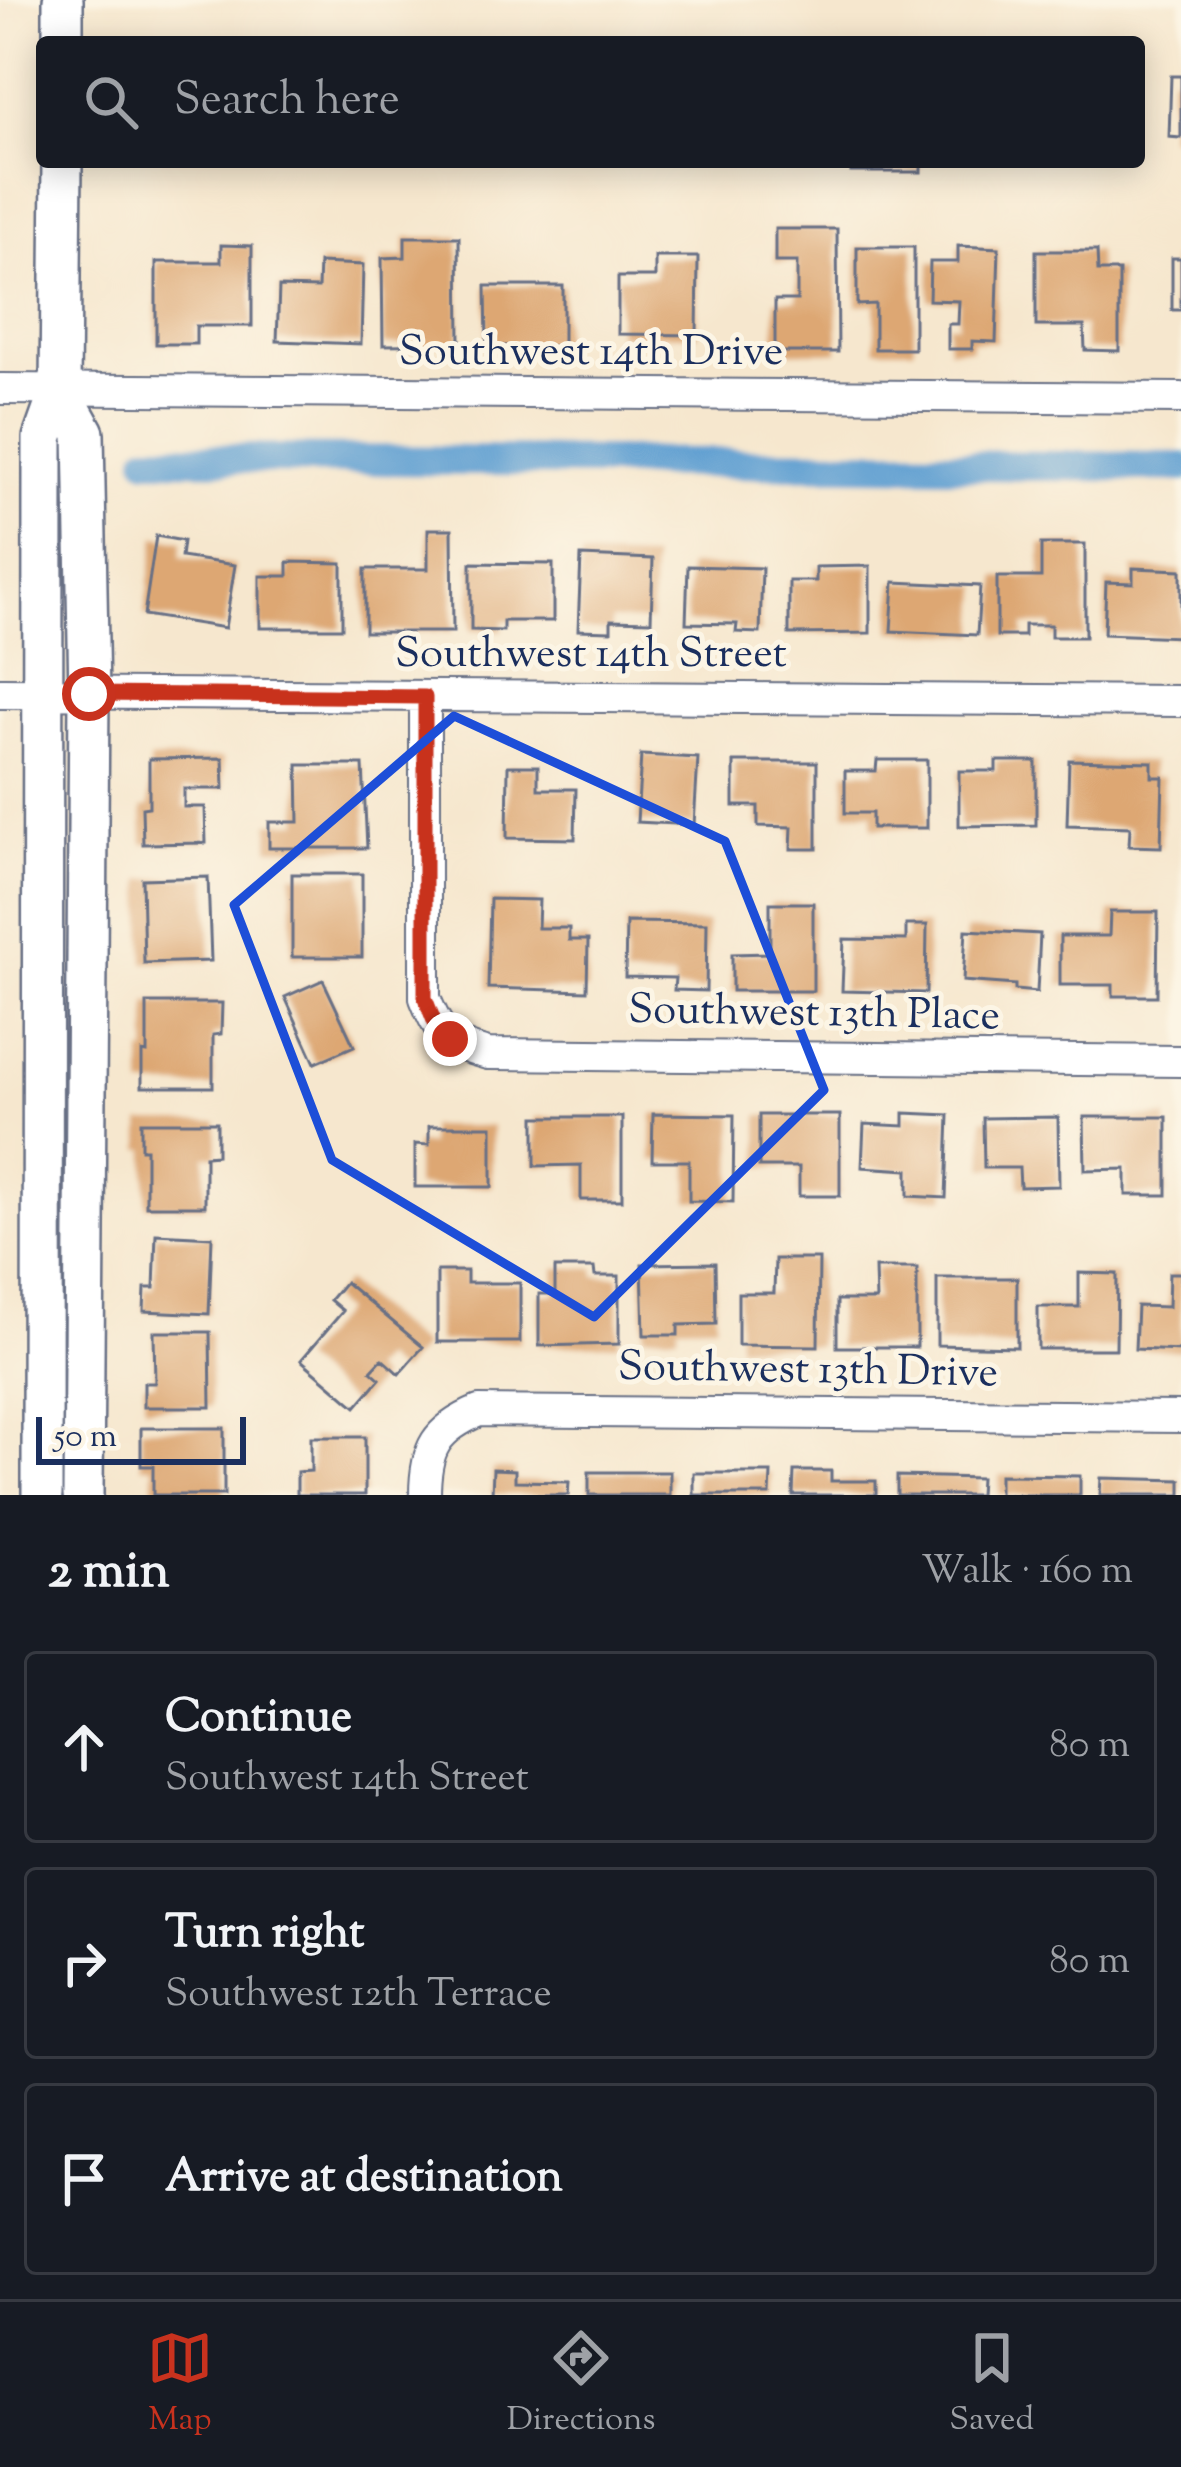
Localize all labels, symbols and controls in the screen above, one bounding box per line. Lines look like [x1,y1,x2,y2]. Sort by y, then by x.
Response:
search box [36,36,1145,168]
icon: search [78,69,144,135]
text: Search here [174,70,400,135]
street label: Southwest 14th Drive [399,324,783,384]
street label: Southwest 14th Street [395,626,787,686]
route start [62,667,116,721]
street label: Southwest 13th Place [628,982,1000,1048]
route end [423,1012,477,1066]
street label: Southwest 13th Drive [617,1339,999,1405]
scale bar [36,1411,246,1464]
text: 50 m [54,1414,117,1462]
text: 2 min [48,1537,170,1610]
text: Walk · 160 m [921,1545,1133,1601]
text: Continue [165,1687,352,1752]
icon: ahead [51,1714,117,1780]
text: 80 m [1049,1719,1130,1775]
text: Southwest 14th Street [165,1752,529,1808]
text: Turn right [165,1903,364,1968]
icon: right [51,1930,117,1996]
text: 80 m [1049,1935,1130,1991]
text: Southwest 12th Terrace [165,1968,552,2024]
icon: arrive [51,2146,117,2212]
text: Arrive at destination [165,2147,563,2212]
tab: Map [147,2325,213,2445]
tab: Directions [507,2325,656,2445]
tab: Saved [949,2325,1034,2445]

